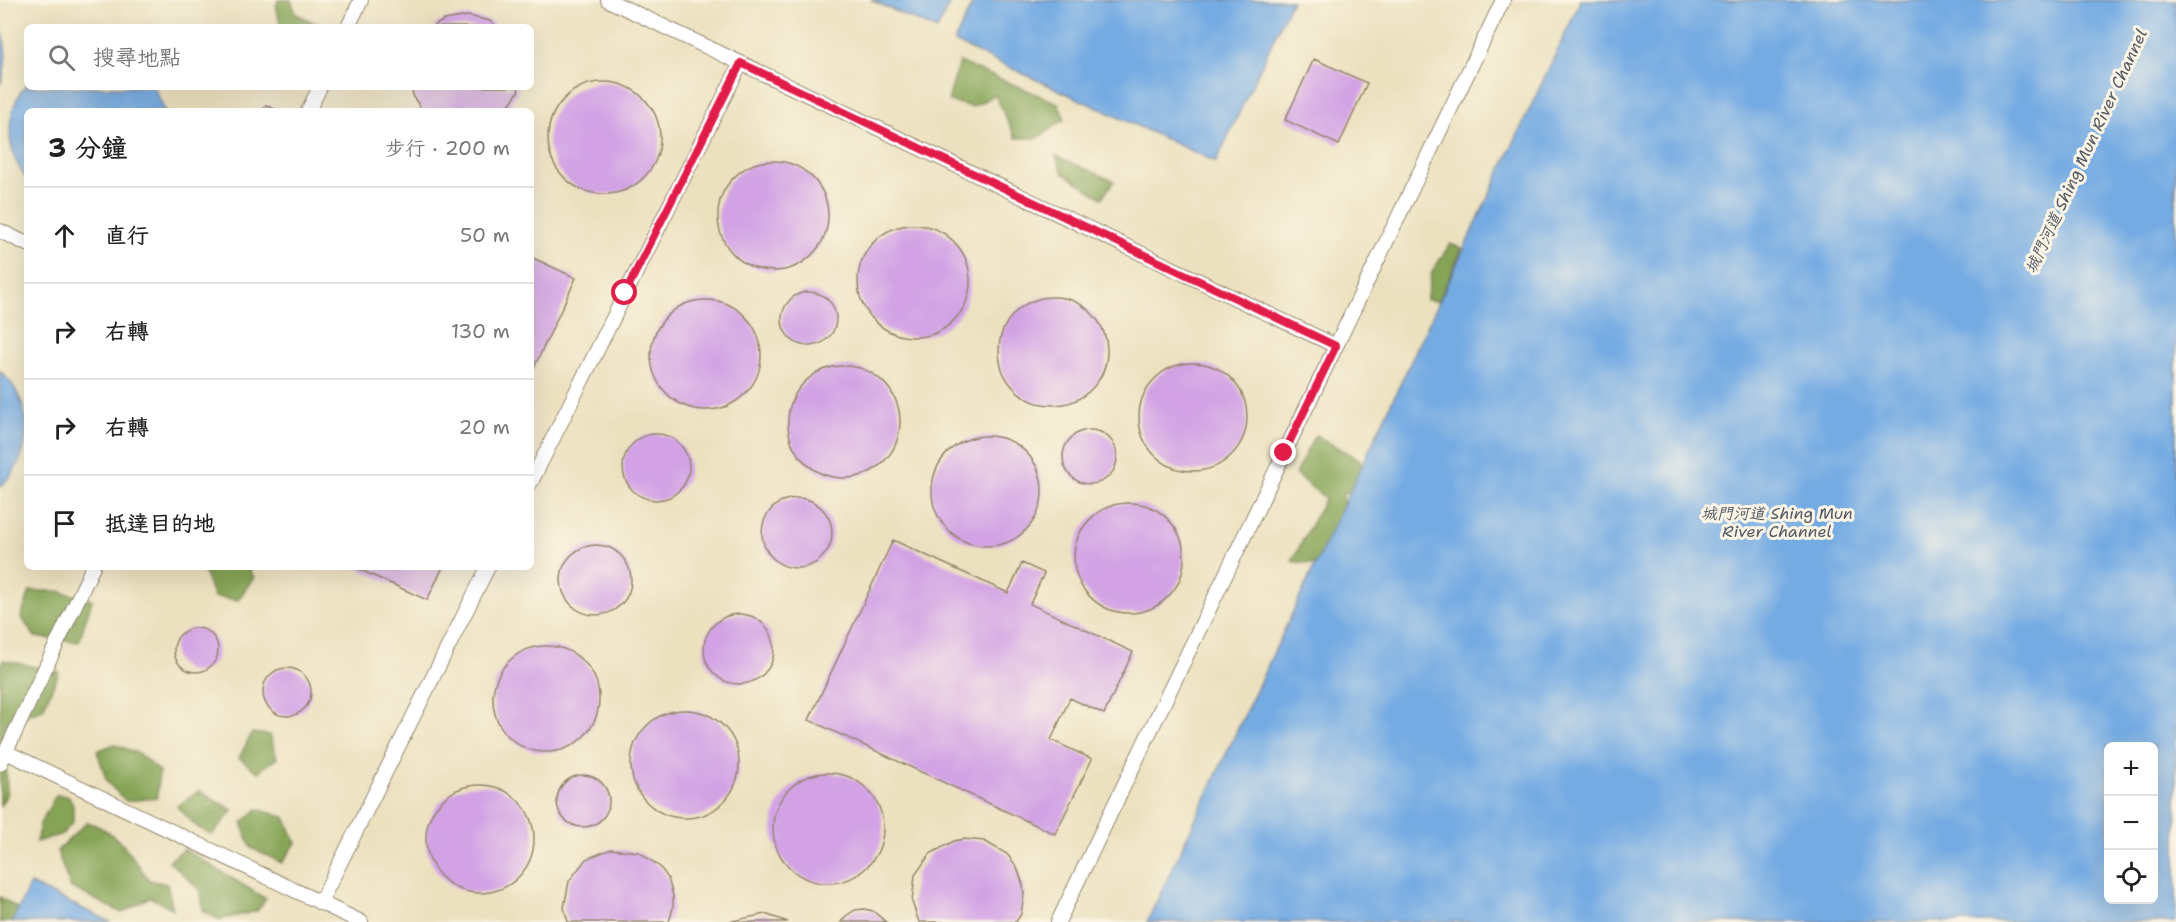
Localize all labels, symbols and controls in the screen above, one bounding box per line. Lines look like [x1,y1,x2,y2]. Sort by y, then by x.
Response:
search box [24,24,534,90]
water label: 城門河道 Shing Mun River Channel [2020,26,2152,276]
icon: search [45,41,78,74]
text: 搜尋地點 [93,43,181,72]
text: 3 分鐘 [48,130,127,165]
text: 步行 · 200 m [385,135,510,161]
icon: ahead [48,219,81,252]
text: 直行 [105,221,149,250]
text: 50 m [460,222,510,248]
route start [611,279,637,305]
icon: right [48,315,81,348]
text: 右轉 [105,317,149,346]
text: 130 m [451,318,510,344]
icon: right [48,411,81,444]
text: 右轉 [105,413,149,442]
text: 20 m [459,414,510,440]
route end [1270,439,1296,465]
water label: 城門河道 Shing Mun River Channel [1701,503,1853,542]
icon: arrive [48,507,81,540]
text: 抵達目的地 [105,509,215,538]
map controls [2104,742,2158,904]
button: + [2104,742,2158,796]
button: − [2104,796,2158,850]
button: locate [2104,850,2158,904]

